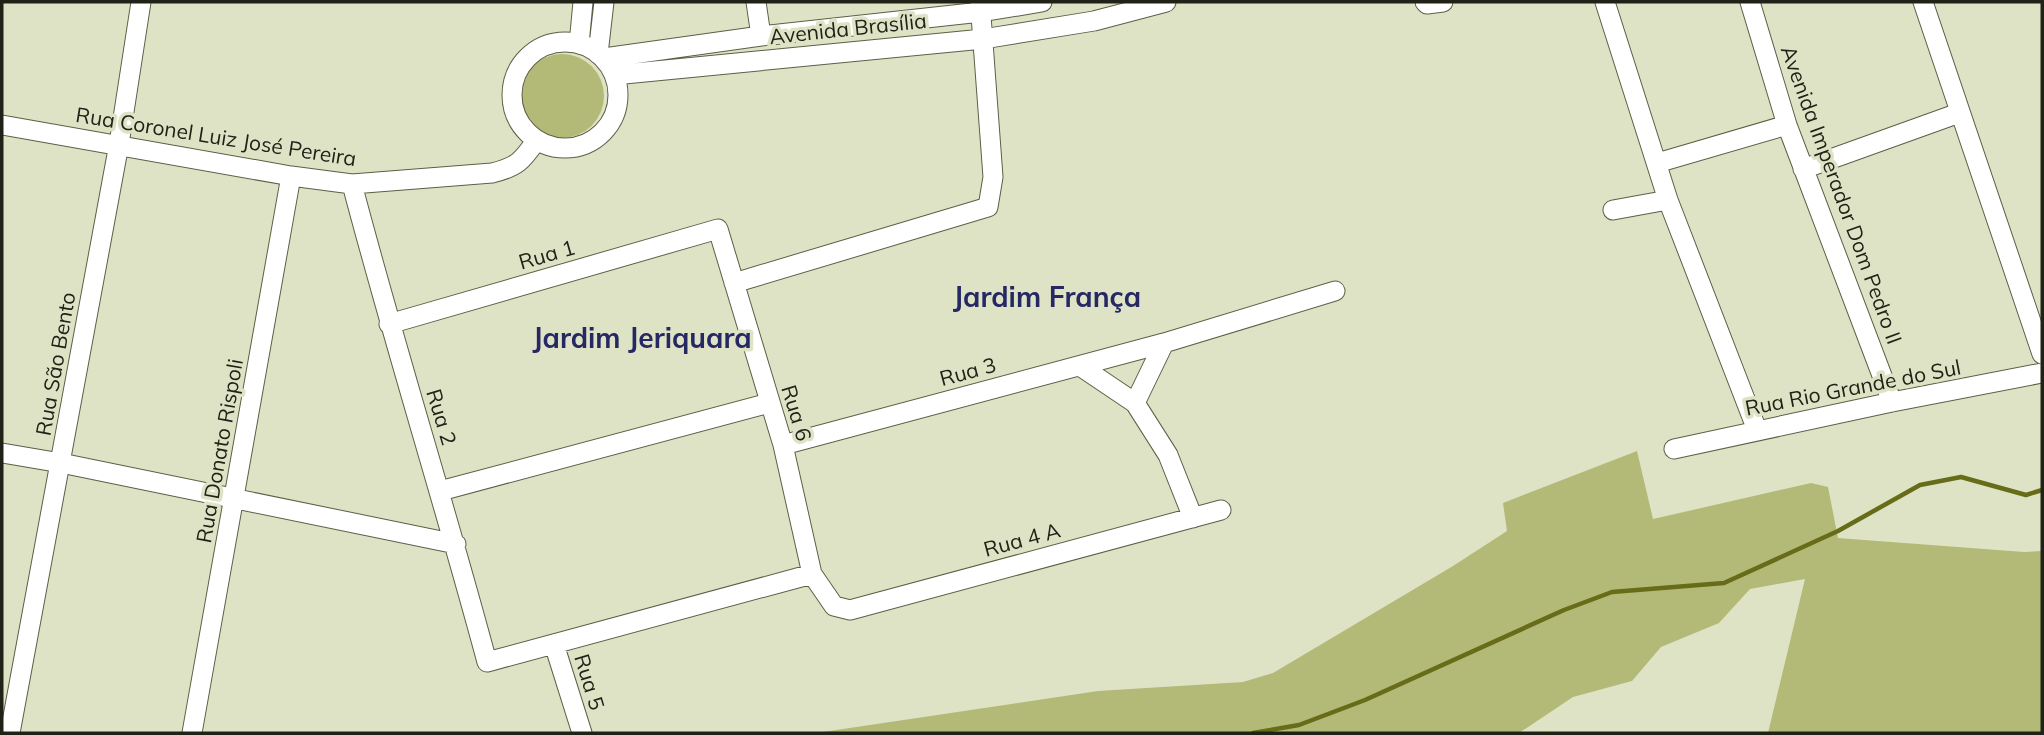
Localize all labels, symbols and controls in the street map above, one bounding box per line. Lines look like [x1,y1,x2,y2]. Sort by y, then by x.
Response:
street label: Avenida Brasília [768,7,928,49]
street label: Avenida Imperador Dom Pedro II [1776,42,1908,347]
street label: Rua Coronel Luiz José Pereira [74,101,358,171]
street label: Rua 1 [516,234,578,274]
district label: Jardim França [953,279,1141,314]
street label: Rua São Bento [30,290,80,438]
district label: Jardim Jeriquara [532,320,752,355]
street label: Rua 3 [937,351,999,391]
street label: Rua Rio Grande do Sul [1743,353,1963,421]
street label: Rua Donato Rispoli [190,357,248,545]
street label: Rua 6 [776,381,818,444]
street label: Rua 2 [421,385,463,448]
street label: Rua 4 A [981,516,1063,562]
street label: Rua 5 [569,650,611,713]

